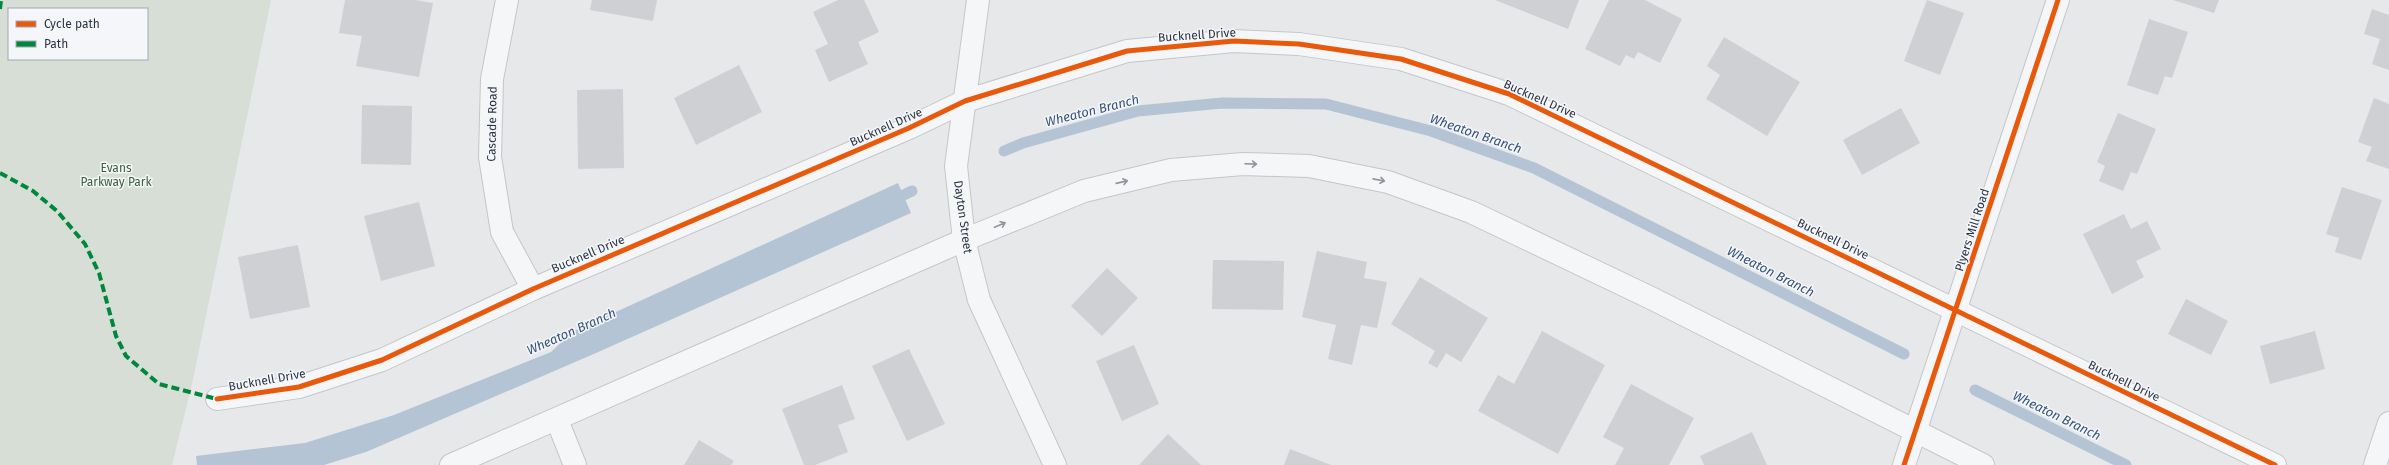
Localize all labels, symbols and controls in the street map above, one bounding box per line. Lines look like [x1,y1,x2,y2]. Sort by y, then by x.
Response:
legend [8,8,148,60]
text: Cycle path [44,17,100,31]
street label: Bucknell Drive [1158,25,1236,45]
text: Path [44,37,68,51]
street label: Bucknell Drive [1501,77,1579,121]
street label: Cascade Road [484,86,500,162]
water label: Wheaton Branch [1044,92,1141,129]
street label: Bucknell Drive [847,105,925,149]
water label: Wheaton Branch [1428,111,1524,156]
park label: Evans Parkway Park [80,161,152,189]
one-way arrow [1244,161,1257,168]
one-way arrow [1372,176,1385,184]
one-way arrow [1115,177,1128,185]
street label: Dayton Street [951,179,975,255]
street label: Plyers Mill Road [1952,187,1992,273]
street label: Bucknell Drive [1795,216,1871,262]
one-way arrow [994,221,1006,229]
street label: Bucknell Drive [549,232,627,276]
water label: Wheaton Branch [1725,243,1817,300]
water label: Wheaton Branch [524,305,618,358]
street label: Bucknell Drive [2086,358,2162,404]
street label: Bucknell Drive [227,366,307,394]
water label: Wheaton Branch [2010,388,2103,443]

